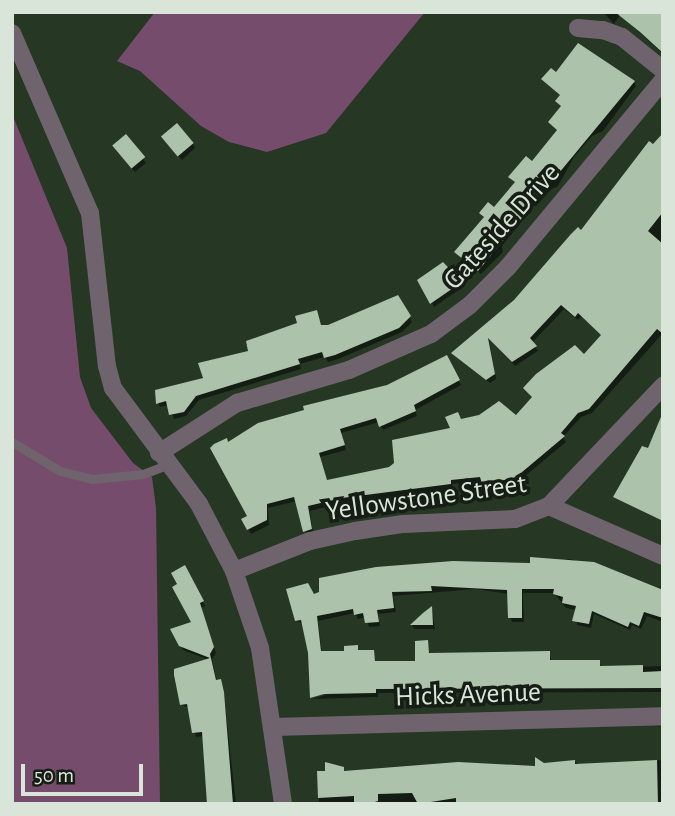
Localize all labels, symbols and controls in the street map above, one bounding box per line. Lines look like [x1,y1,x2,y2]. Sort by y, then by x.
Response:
street label: Gateside Drive [437,157,567,297]
street label: Yellowstone Street [324,467,528,529]
street label: Hicks Avenue [394,676,542,714]
scale bar [24,750,147,794]
text: 50 m [34,765,74,786]

